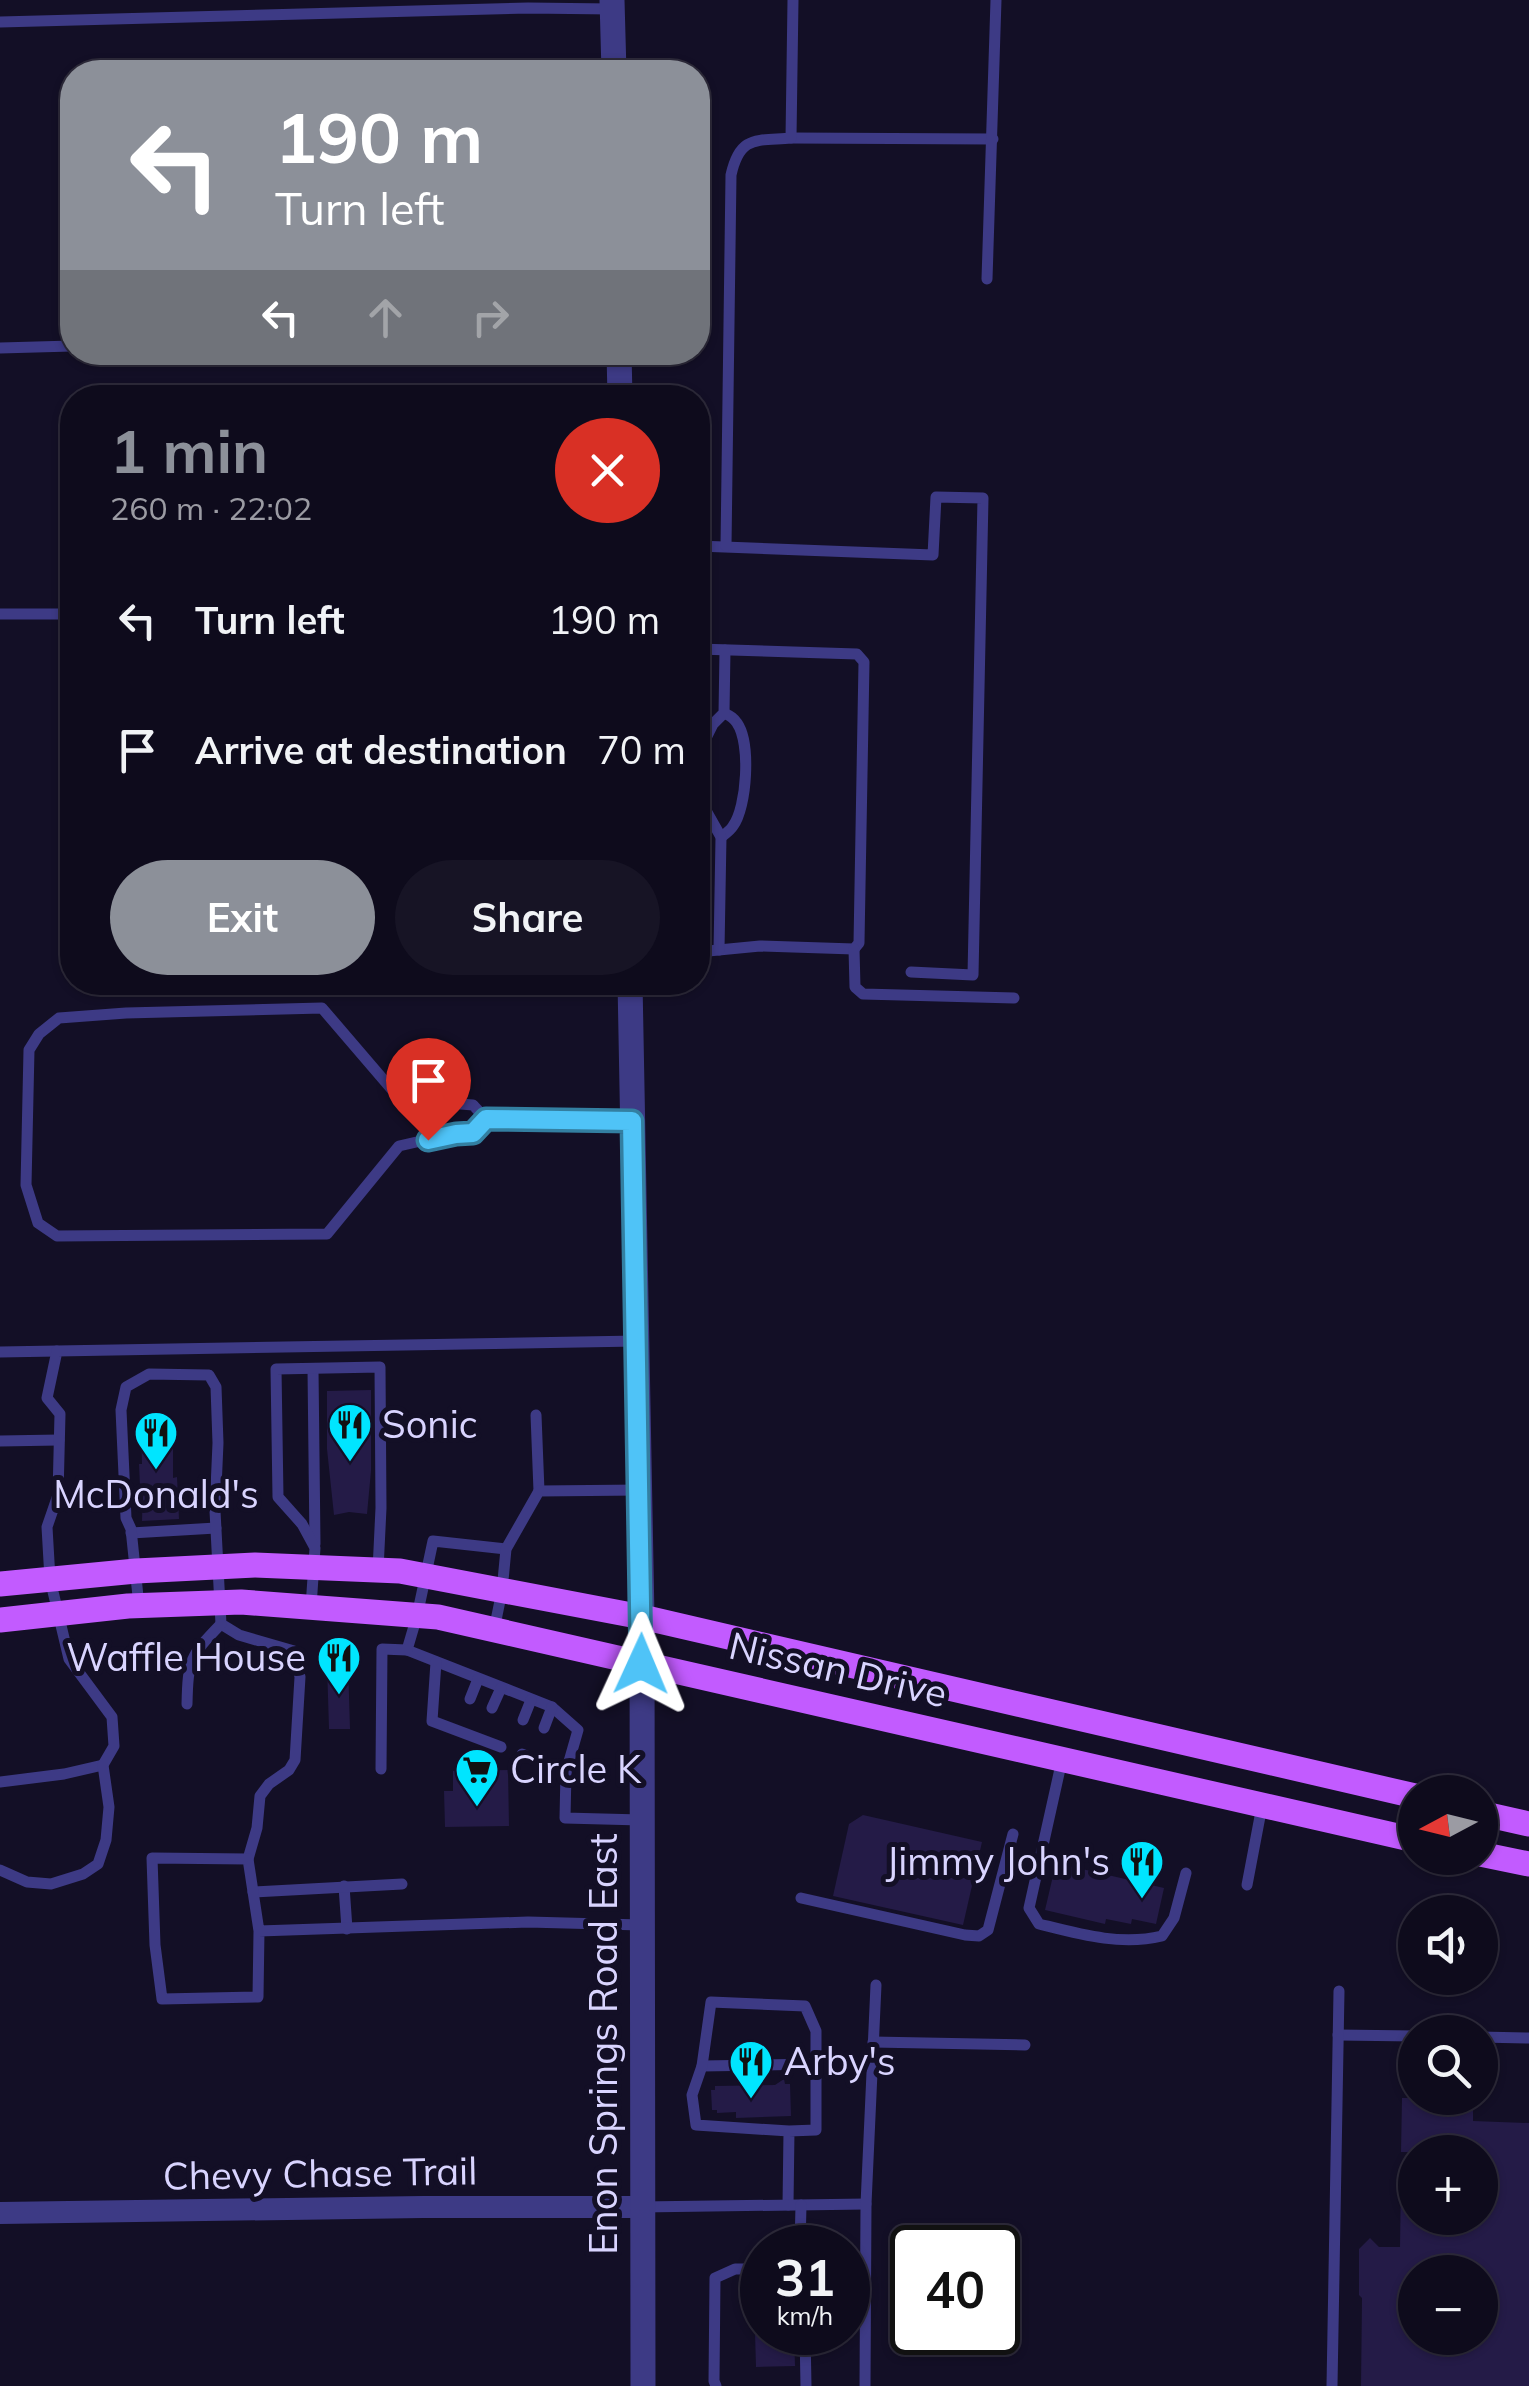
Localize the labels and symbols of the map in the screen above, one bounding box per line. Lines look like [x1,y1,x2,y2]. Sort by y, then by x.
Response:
pin [386,1038,471,1141]
place label: Sonic [382,1400,478,1448]
restaurant icon: Sonic [327,1402,373,1463]
restaurant icon: McDonald's [133,1410,179,1471]
place label: McDonald's [53,1470,259,1518]
position arrow [589,1612,693,1716]
street label: Nissan Drive [725,1621,952,1717]
place label: Waffle House [66,1633,306,1681]
restaurant icon: Waffle House [316,1635,362,1696]
place label: Circle K [510,1745,642,1793]
supermarket icon: Circle K [454,1747,500,1808]
north arrow [1398,1775,1498,1875]
street label: Enon Springs Road East [579,1833,627,2255]
place label: Jimmy John's [886,1837,1110,1885]
restaurant icon: Jimmy John's [1119,1839,1165,1900]
place label: Arby's [784,2037,896,2085]
restaurant icon: Arby's [728,2039,774,2100]
street label: Chevy Chase Trail [162,2146,478,2200]
speed limit sign: 40 [890,2225,1020,2355]

